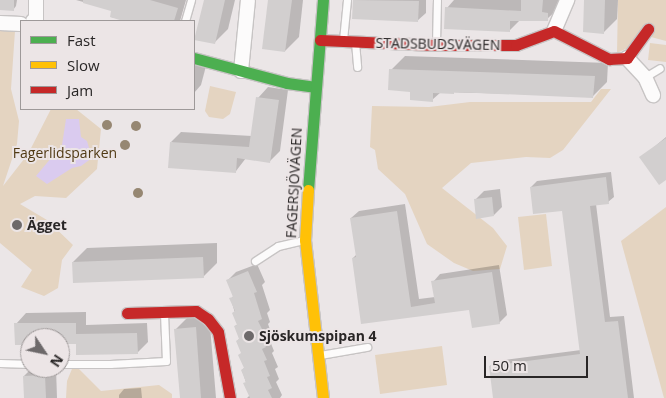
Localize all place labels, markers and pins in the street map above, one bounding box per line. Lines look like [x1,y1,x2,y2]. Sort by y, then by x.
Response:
place label: Ägget [27,217,67,233]
marker: Ägget [11,219,23,231]
place label: Sjöskumspipan 4 [259,328,376,344]
marker: Sjöskumspipan 4 [243,330,255,342]

